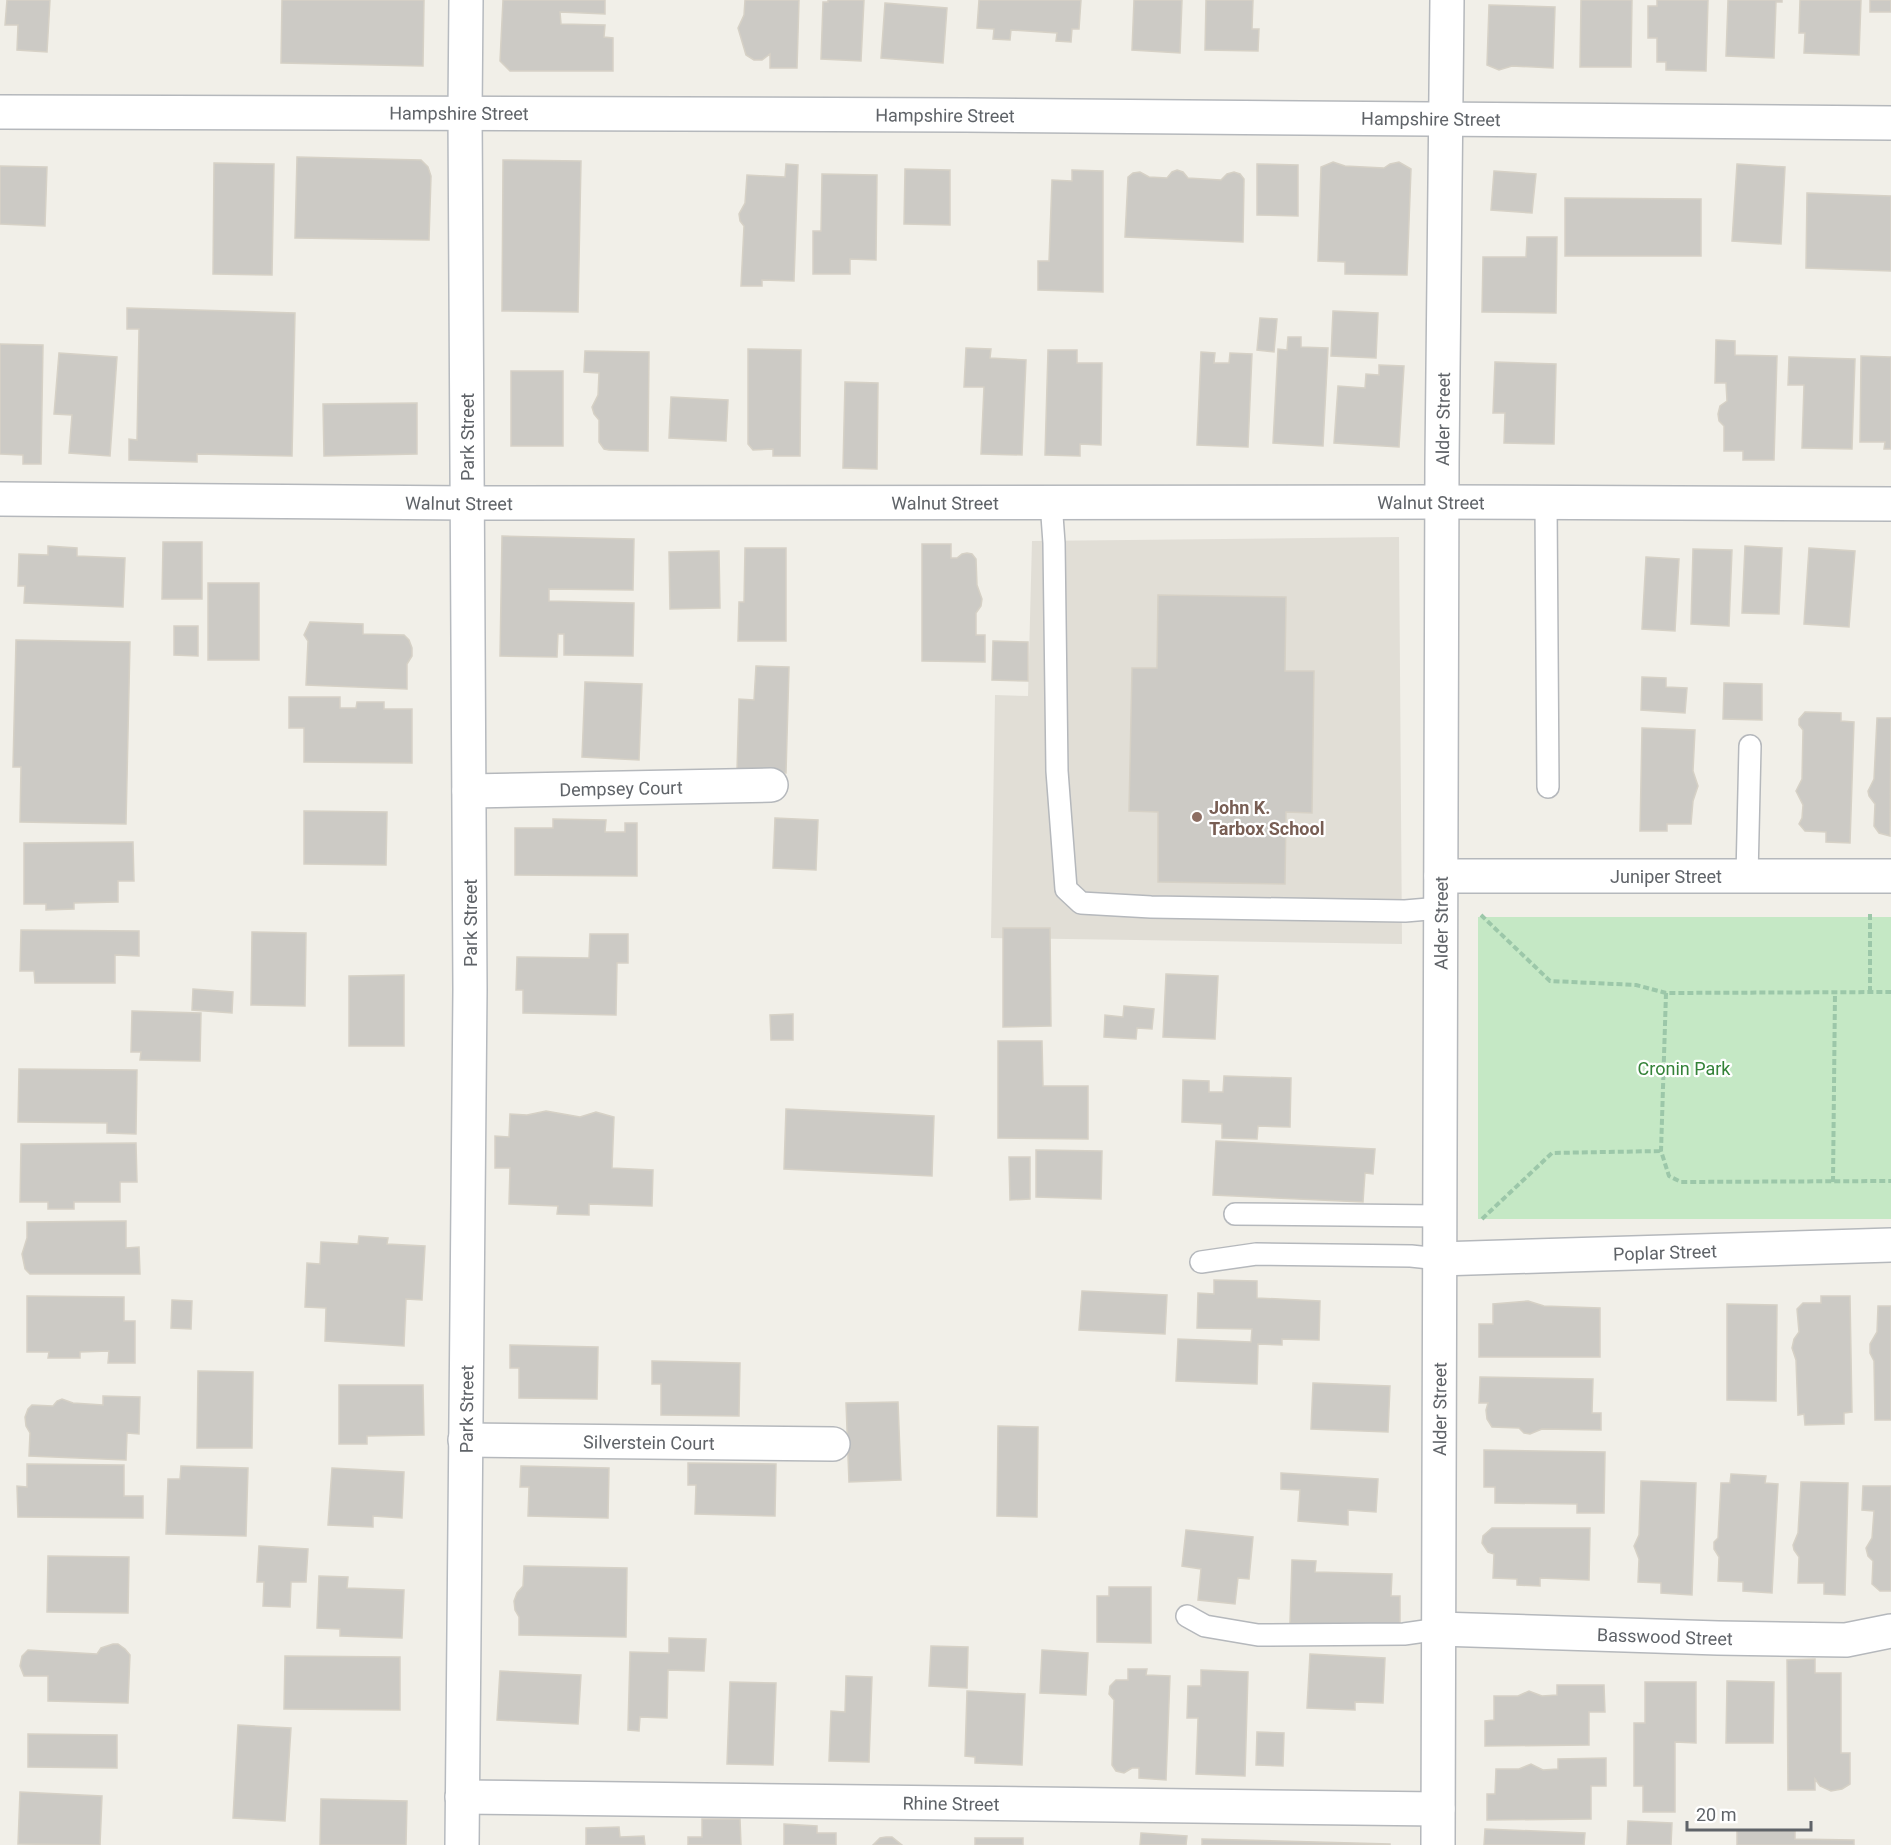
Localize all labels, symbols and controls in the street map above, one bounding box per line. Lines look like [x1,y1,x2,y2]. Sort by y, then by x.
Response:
street label: Hampshire Street [389,102,529,123]
street label: Hampshire Street [875,104,1015,126]
street label: Hampshire Street [1361,107,1501,130]
street label: Alder Street [1431,372,1453,466]
street label: Park Street [457,393,478,481]
street label: Walnut Street [1377,491,1485,513]
street label: Walnut Street [405,492,513,514]
street label: Walnut Street [891,492,999,513]
street label: Dempsey Court [559,776,683,800]
place label: John K. Tarbox School [1209,797,1324,839]
marker: John K. Tarbox School [1190,810,1204,824]
street label: Juniper Street [1610,866,1722,887]
street label: Alder Street [1430,876,1451,970]
street label: Park Street [460,879,481,967]
park label: Cronin Park [1638,1058,1731,1079]
street label: Poplar Street [1613,1240,1717,1264]
street label: Alder Street [1429,1362,1450,1456]
street label: Park Street [455,1365,477,1453]
street label: Silverstein Court [583,1431,715,1453]
street label: Basswood Street [1597,1624,1733,1649]
street label: Rhine Street [902,1792,1000,1814]
scale bar [1687,1794,1812,1832]
text: 20 m [1696,1804,1736,1825]

